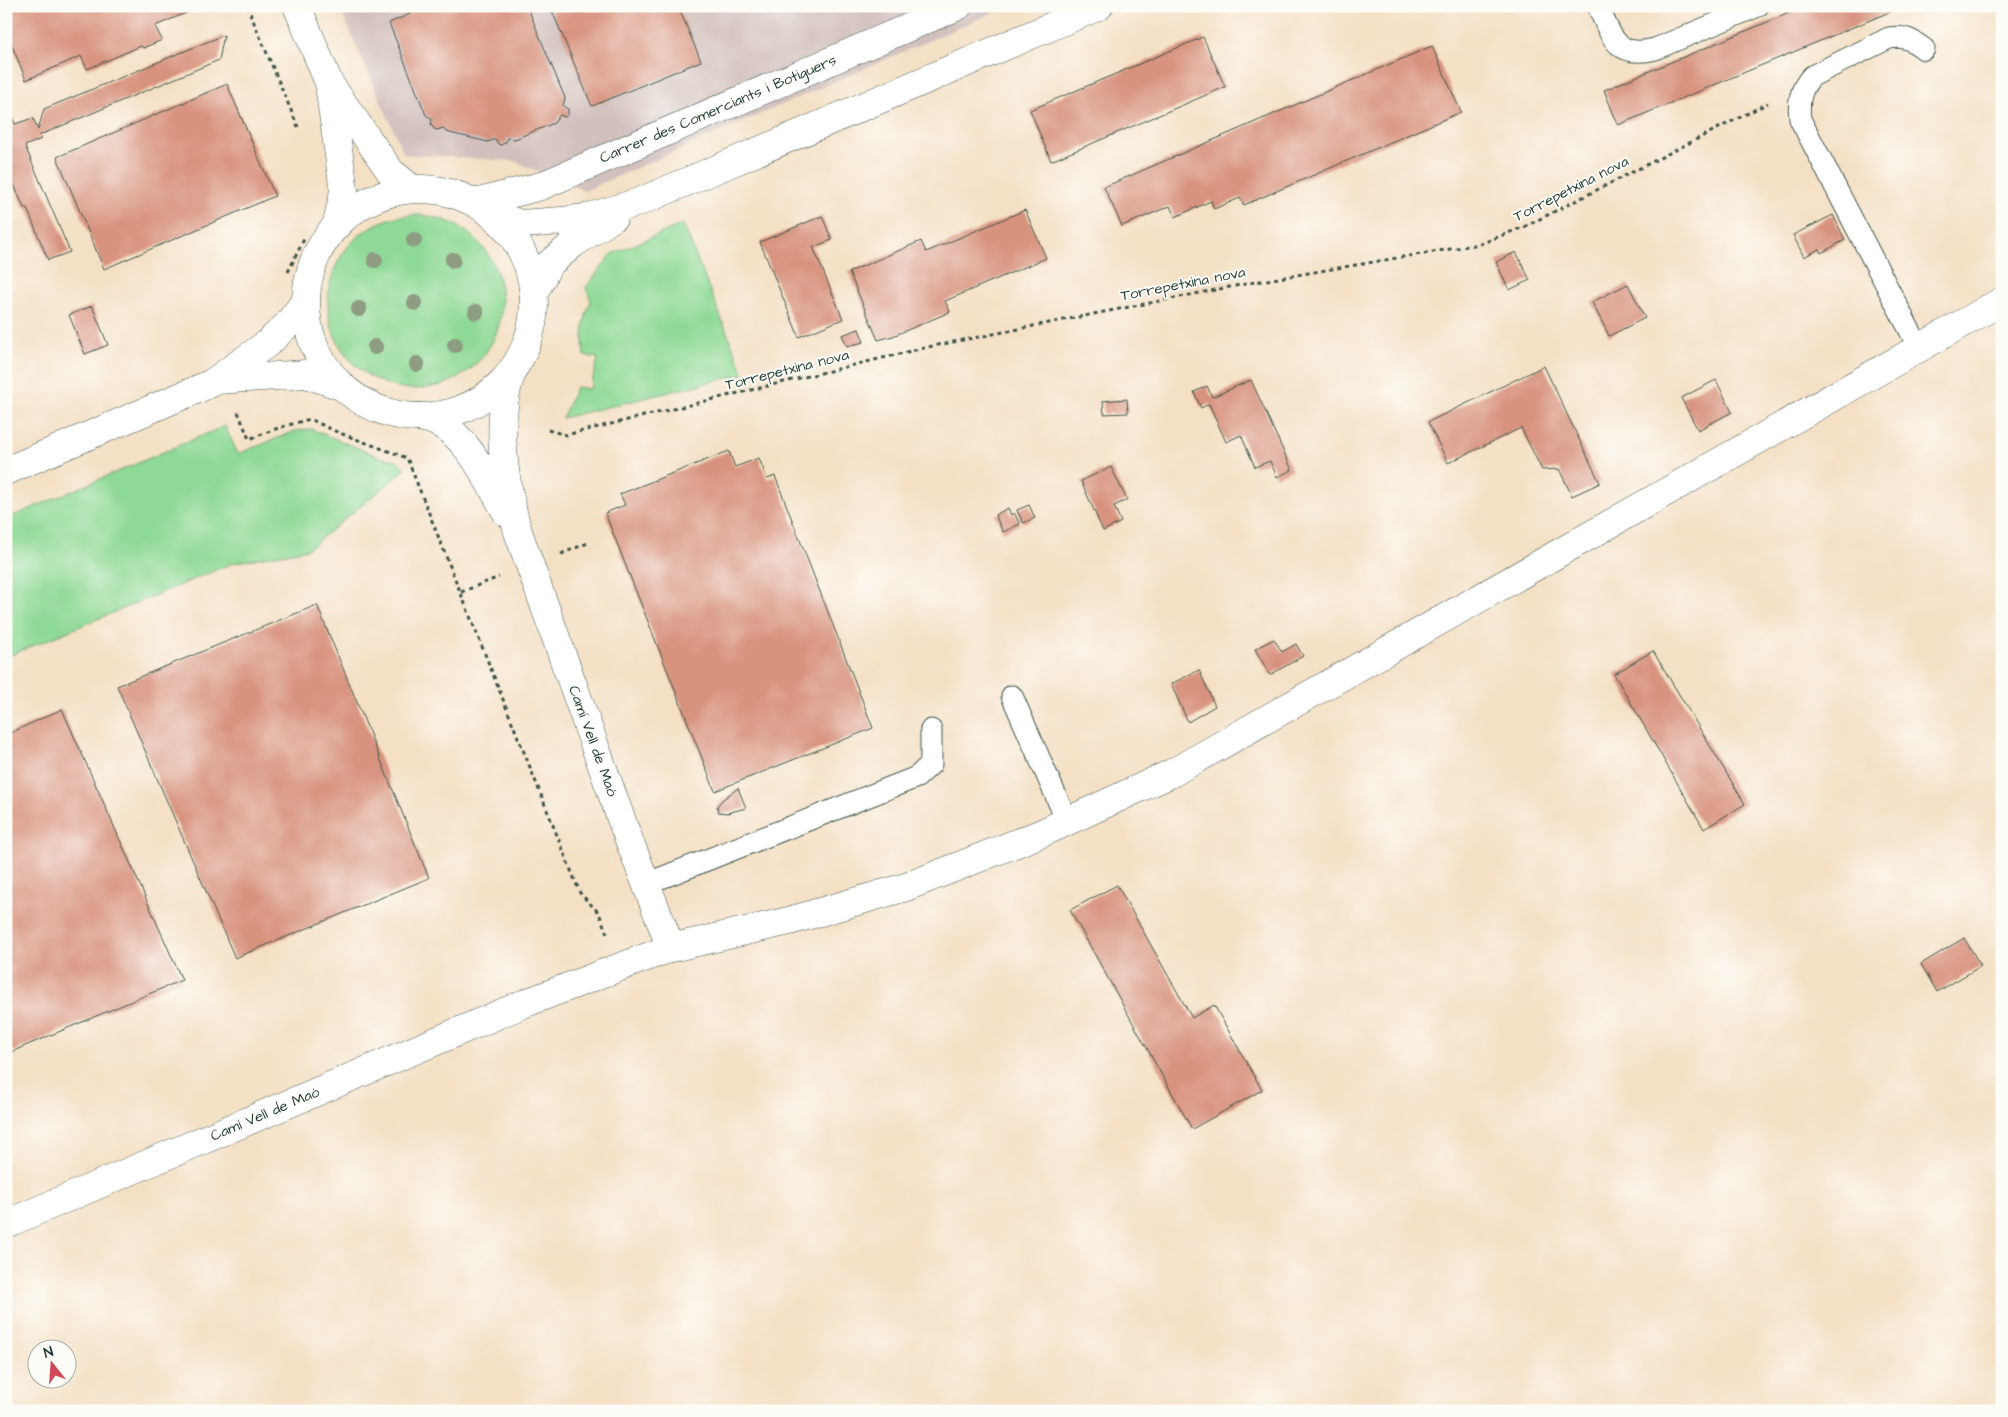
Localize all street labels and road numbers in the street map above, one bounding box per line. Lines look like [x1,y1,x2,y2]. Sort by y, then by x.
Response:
street label: Carrer des Comerciants i Botiguers [596,49,840,169]
street label: Torrepetxina nova [1510,151,1633,227]
street label: Torrepetxina nova [1119,262,1248,306]
street label: Torrepetxina nova [723,344,851,396]
street label: Camí Vell de Maó [563,683,623,800]
street label: Camí Vell de Maó [207,1081,323,1146]

